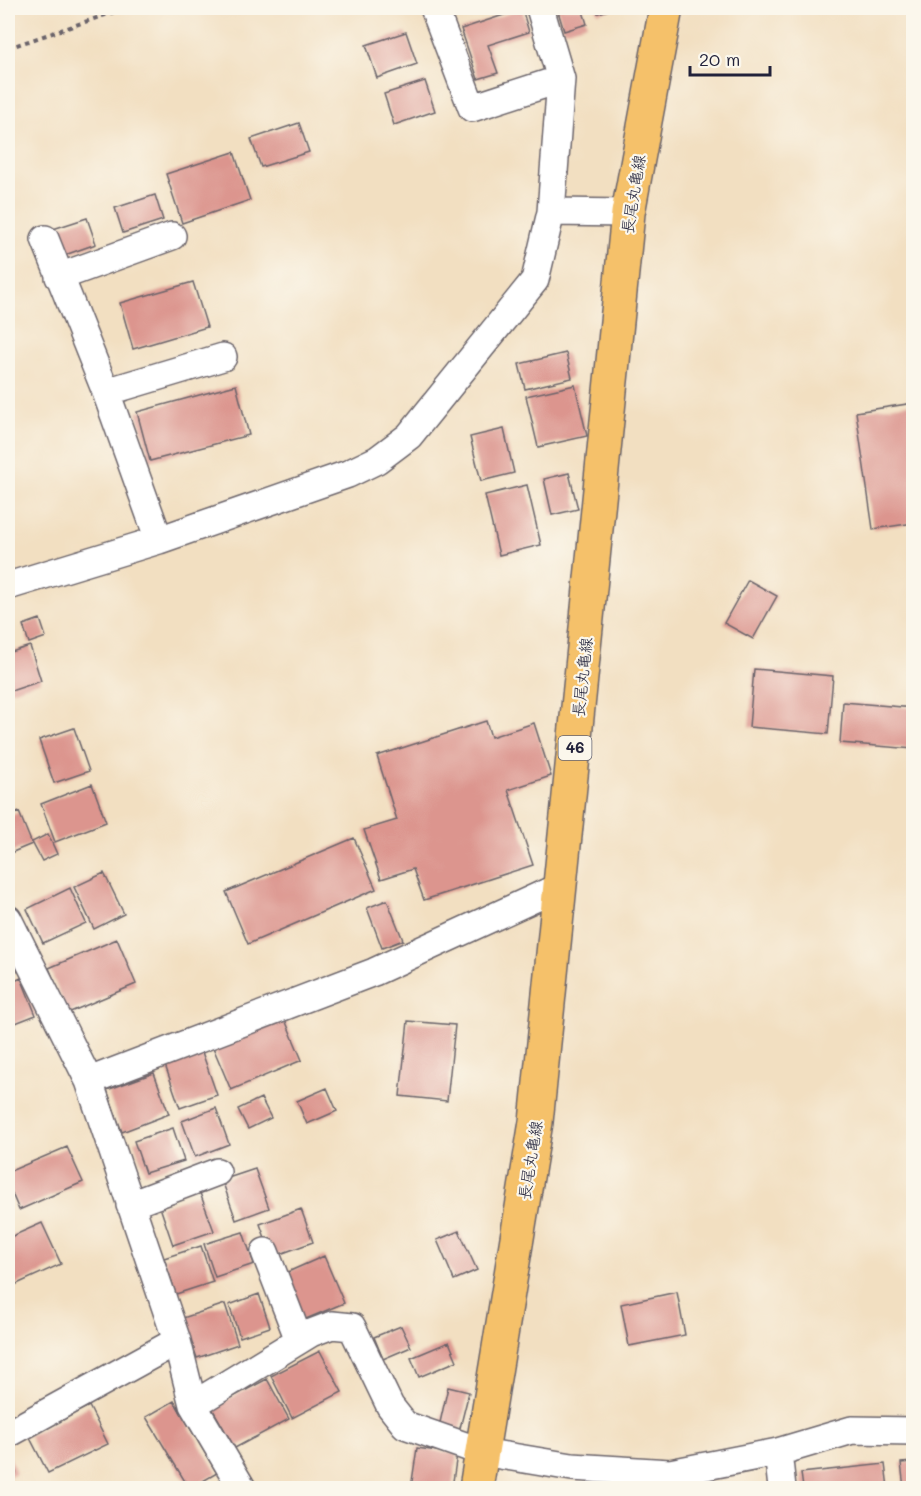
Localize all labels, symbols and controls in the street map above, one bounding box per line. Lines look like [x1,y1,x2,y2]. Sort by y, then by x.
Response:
scale bar [690,39,770,77]
text: 20 m [699,47,740,71]
street label: 長尾丸亀線 [616,153,649,235]
street label: 長尾丸亀線 [567,636,596,718]
road number: 46 [558,736,592,760]
street label: 長尾丸亀線 [513,1119,546,1201]

